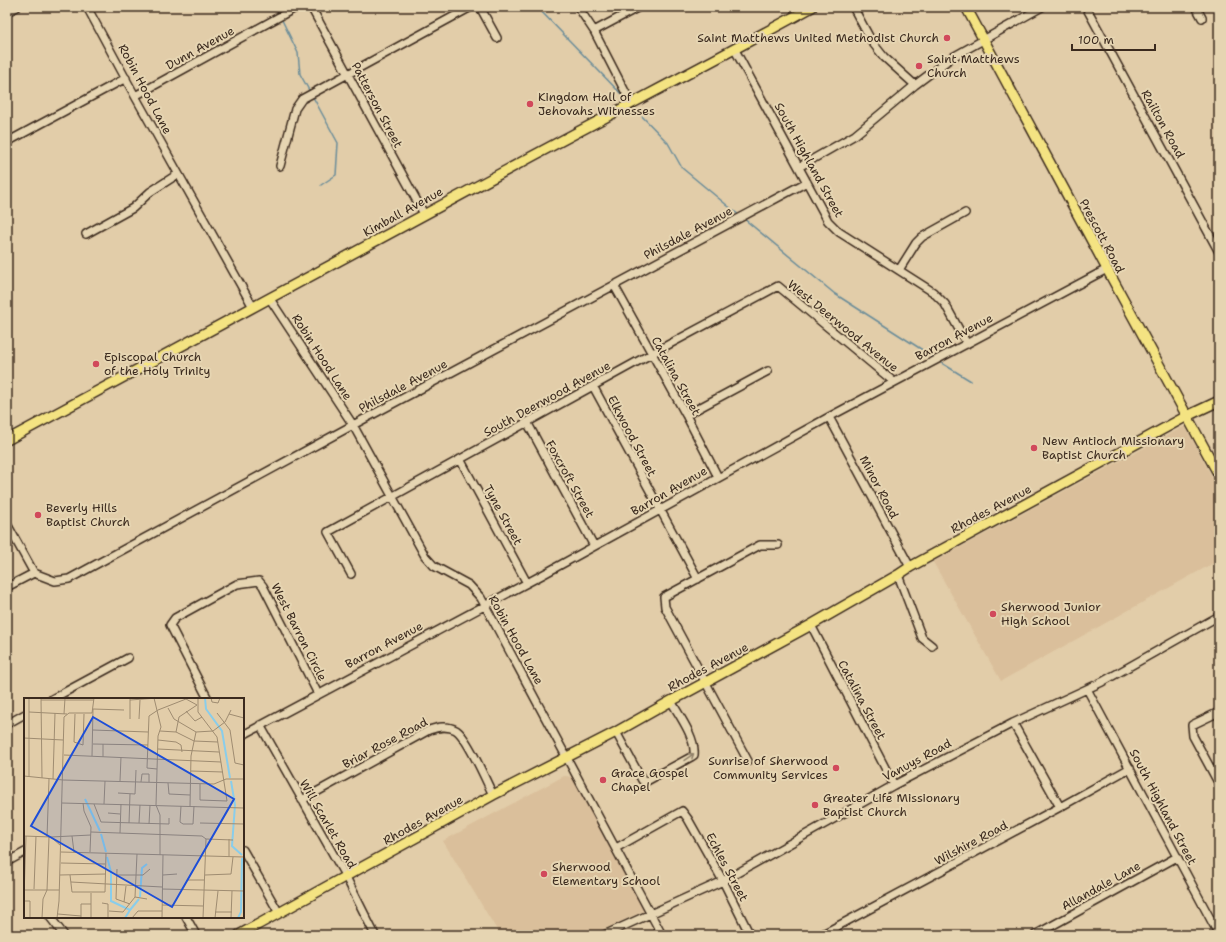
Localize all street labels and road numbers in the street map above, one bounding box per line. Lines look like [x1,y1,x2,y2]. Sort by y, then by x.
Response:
street label: Dunn Avenue [163,23,237,73]
street label: Robin Hood Lane [115,41,176,137]
street label: Patterson Street [348,59,406,151]
street label: Railton Road [1138,87,1189,161]
street label: South Highland Street [771,100,847,220]
street label: Kimball Avenue [360,183,446,241]
street label: Prescott Road [1076,196,1128,276]
street label: Philsdale Avenue [641,203,735,263]
street label: West Deerwood Avenue [784,276,902,376]
street label: Barron Avenue [912,310,996,364]
street label: Robin Hood Lane [288,311,356,403]
street label: Catalina Street [648,334,704,418]
street label: Philsdale Avenue [356,356,450,416]
street label: South Deerwood Avenue [481,357,613,441]
street label: Elkwood Street [604,393,660,479]
street label: Foxcroft Street [542,437,598,521]
street label: Minor Road [856,453,902,522]
street label: Barron Avenue [628,463,710,519]
street label: Rhodes Avenue [948,481,1034,537]
street label: Tyne Street [480,482,526,548]
street label: West Barron Circle [267,580,331,684]
street label: Robin Hood Lane [485,593,547,688]
street label: Barron Avenue [342,618,426,672]
street label: Rhodes Avenue [665,639,751,695]
street label: Catalina Street [834,657,890,743]
street label: Briar Rose Road [340,714,431,772]
street label: Vanuys Road [880,735,954,785]
street label: South Highland Street [1126,746,1200,868]
street label: Will Scarlet Road [296,776,360,872]
street label: Rhodes Avenue [380,791,466,849]
street label: Wilshire Road [932,817,1011,869]
street label: Echles Street [702,830,752,904]
street label: Allandale Lane [1059,858,1144,914]

